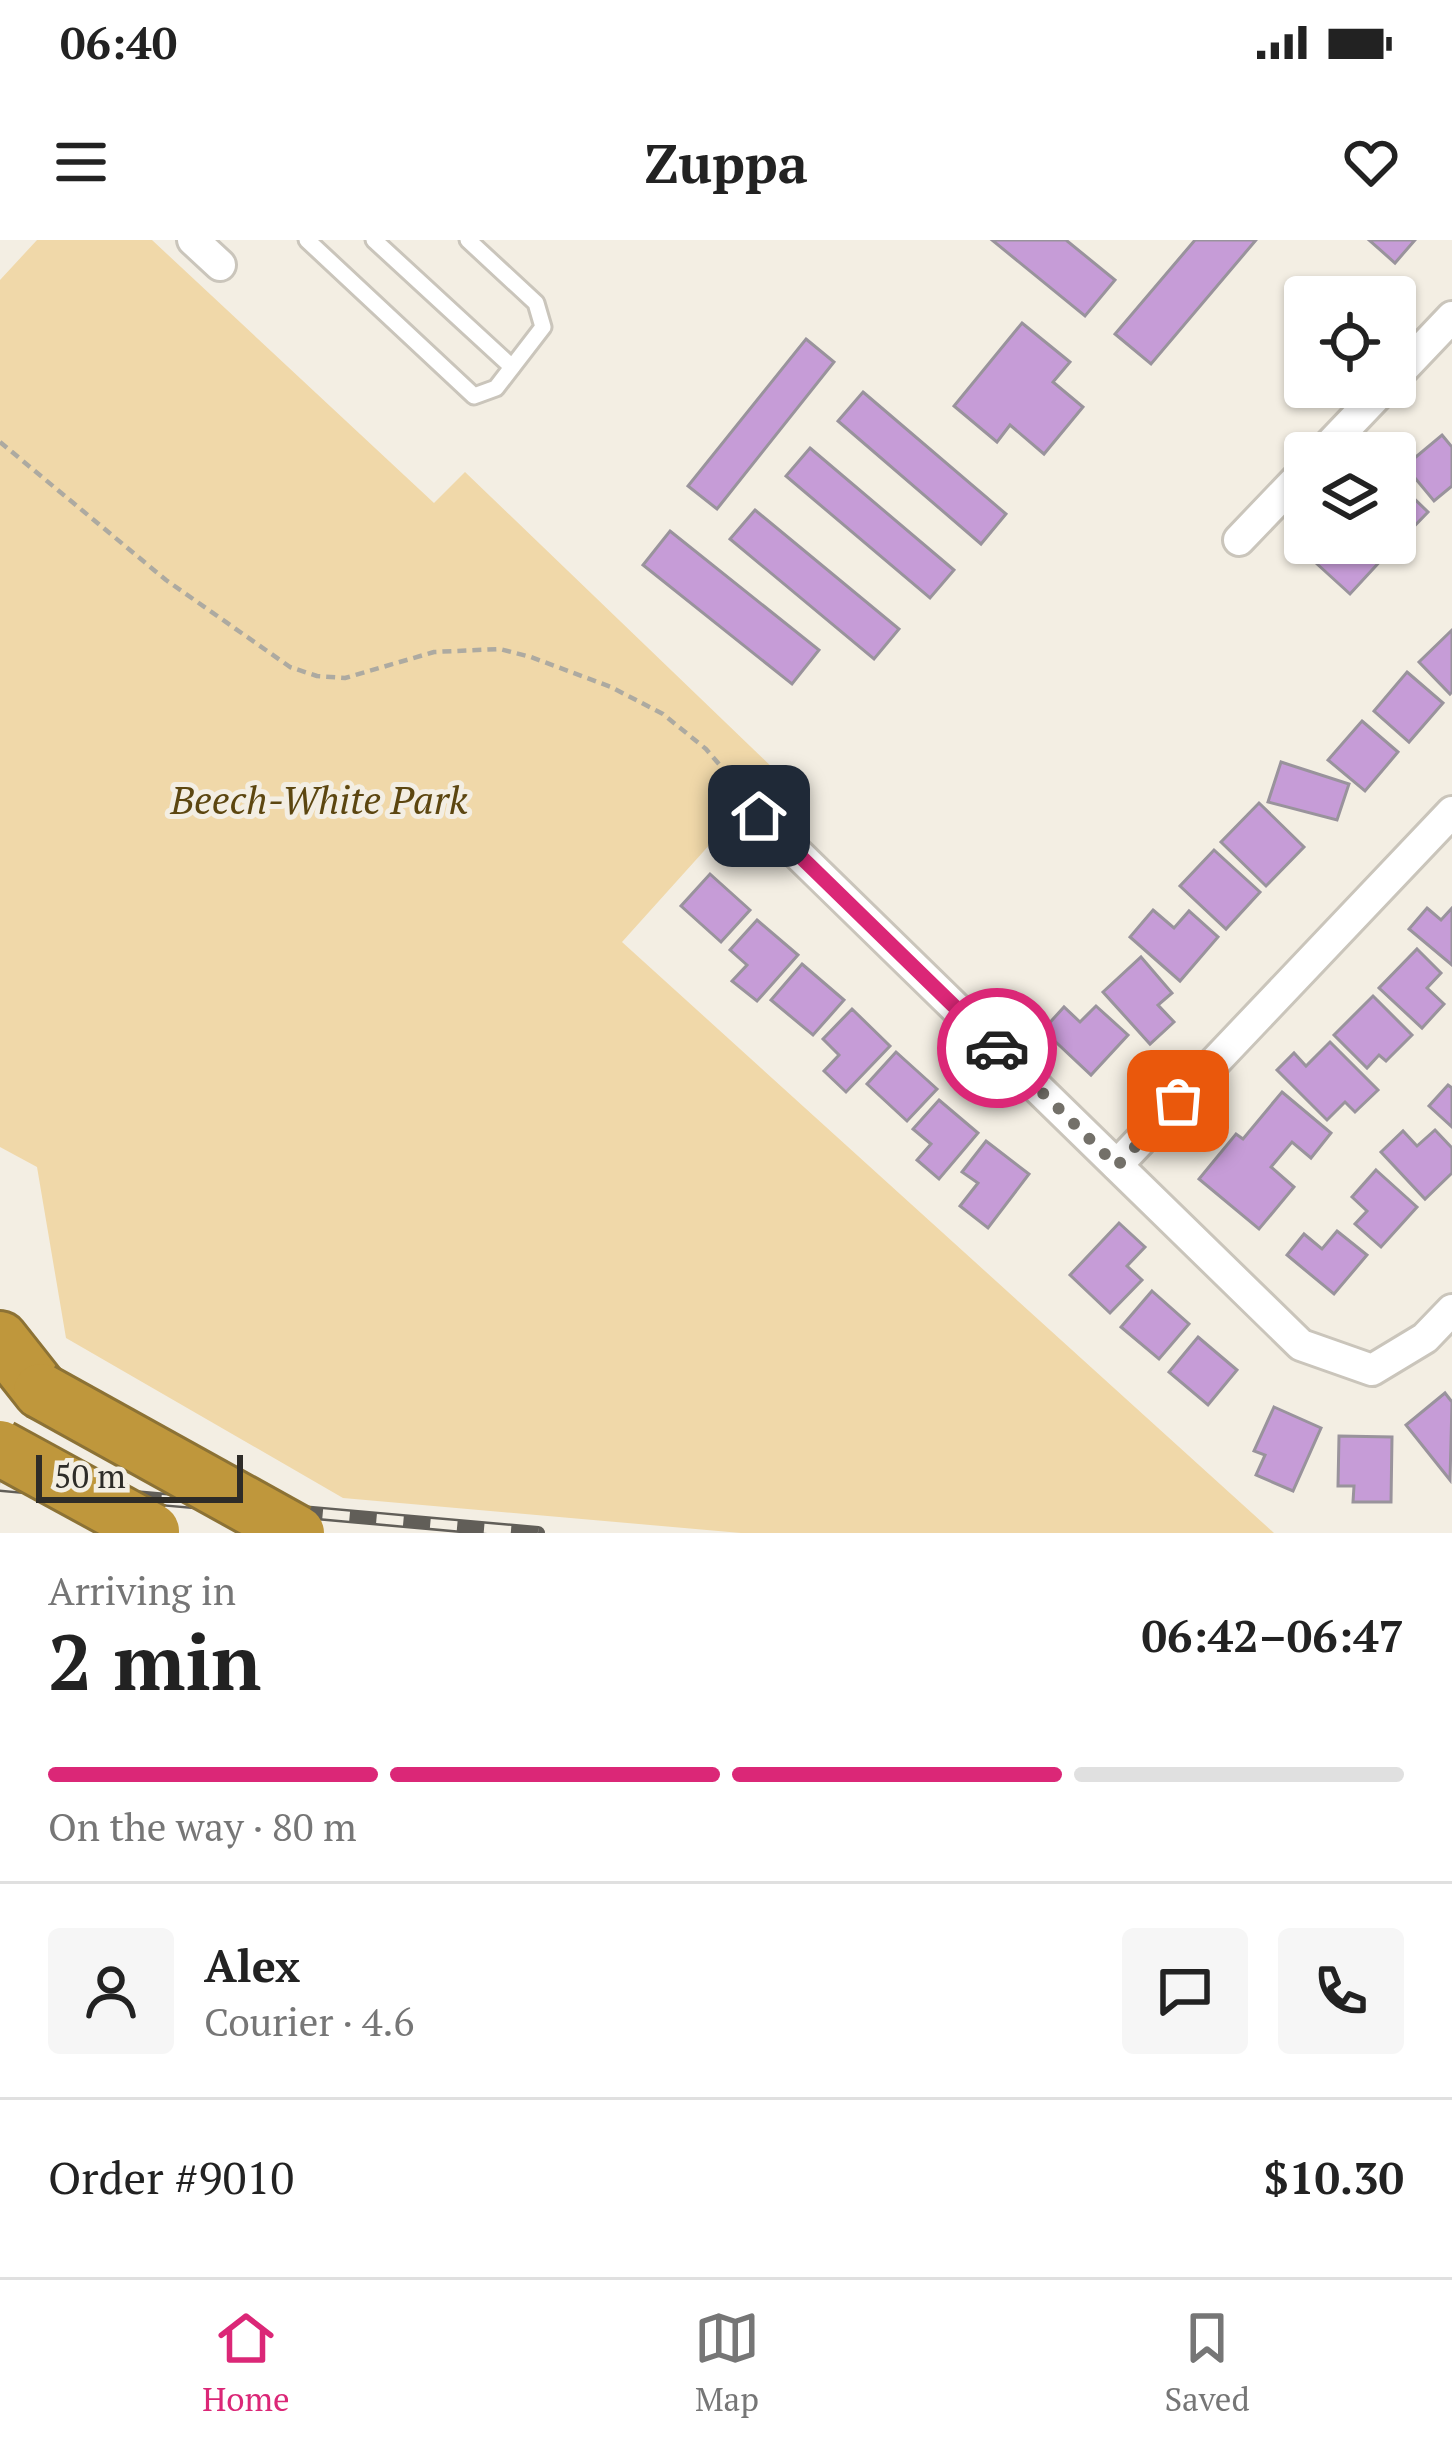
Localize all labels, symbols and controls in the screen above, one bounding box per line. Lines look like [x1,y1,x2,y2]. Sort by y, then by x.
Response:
text: 06:40 [60,12,177,72]
text: Zuppa [644,127,808,198]
icon: menu [48,129,114,195]
icon: heart [1338,129,1404,195]
map controls [1284,276,1416,564]
button: locate [1284,276,1416,408]
button: layers [1284,432,1416,564]
pin [708,765,810,867]
park label: Beech-White Park [170,773,468,825]
icon: home [726,783,792,849]
courier [937,988,1057,1108]
icon: car [964,1015,1030,1081]
pin [1127,1050,1229,1152]
icon: bag [1145,1068,1211,1134]
scale bar [36,1449,243,1502]
text: 50 m [54,1454,126,1497]
text: Arriving in [48,1564,236,1616]
text: 06:42–06:47 [1142,1605,1404,1665]
text: 2 min [48,1609,261,1712]
text: On the way · 80 m [48,1800,357,1852]
button: person [48,1928,174,2054]
button: chat [1122,1928,1248,2054]
button: phone [1278,1928,1404,2054]
text: Alex [204,1935,300,1995]
text: Courier · 4.6 [204,1995,414,2047]
text: Order #9010 [48,2147,294,2207]
text: $10.30 [1264,2147,1404,2207]
tab: Home [202,2305,290,2420]
tab: Map [694,2305,760,2420]
tab: Saved [1164,2305,1250,2420]

